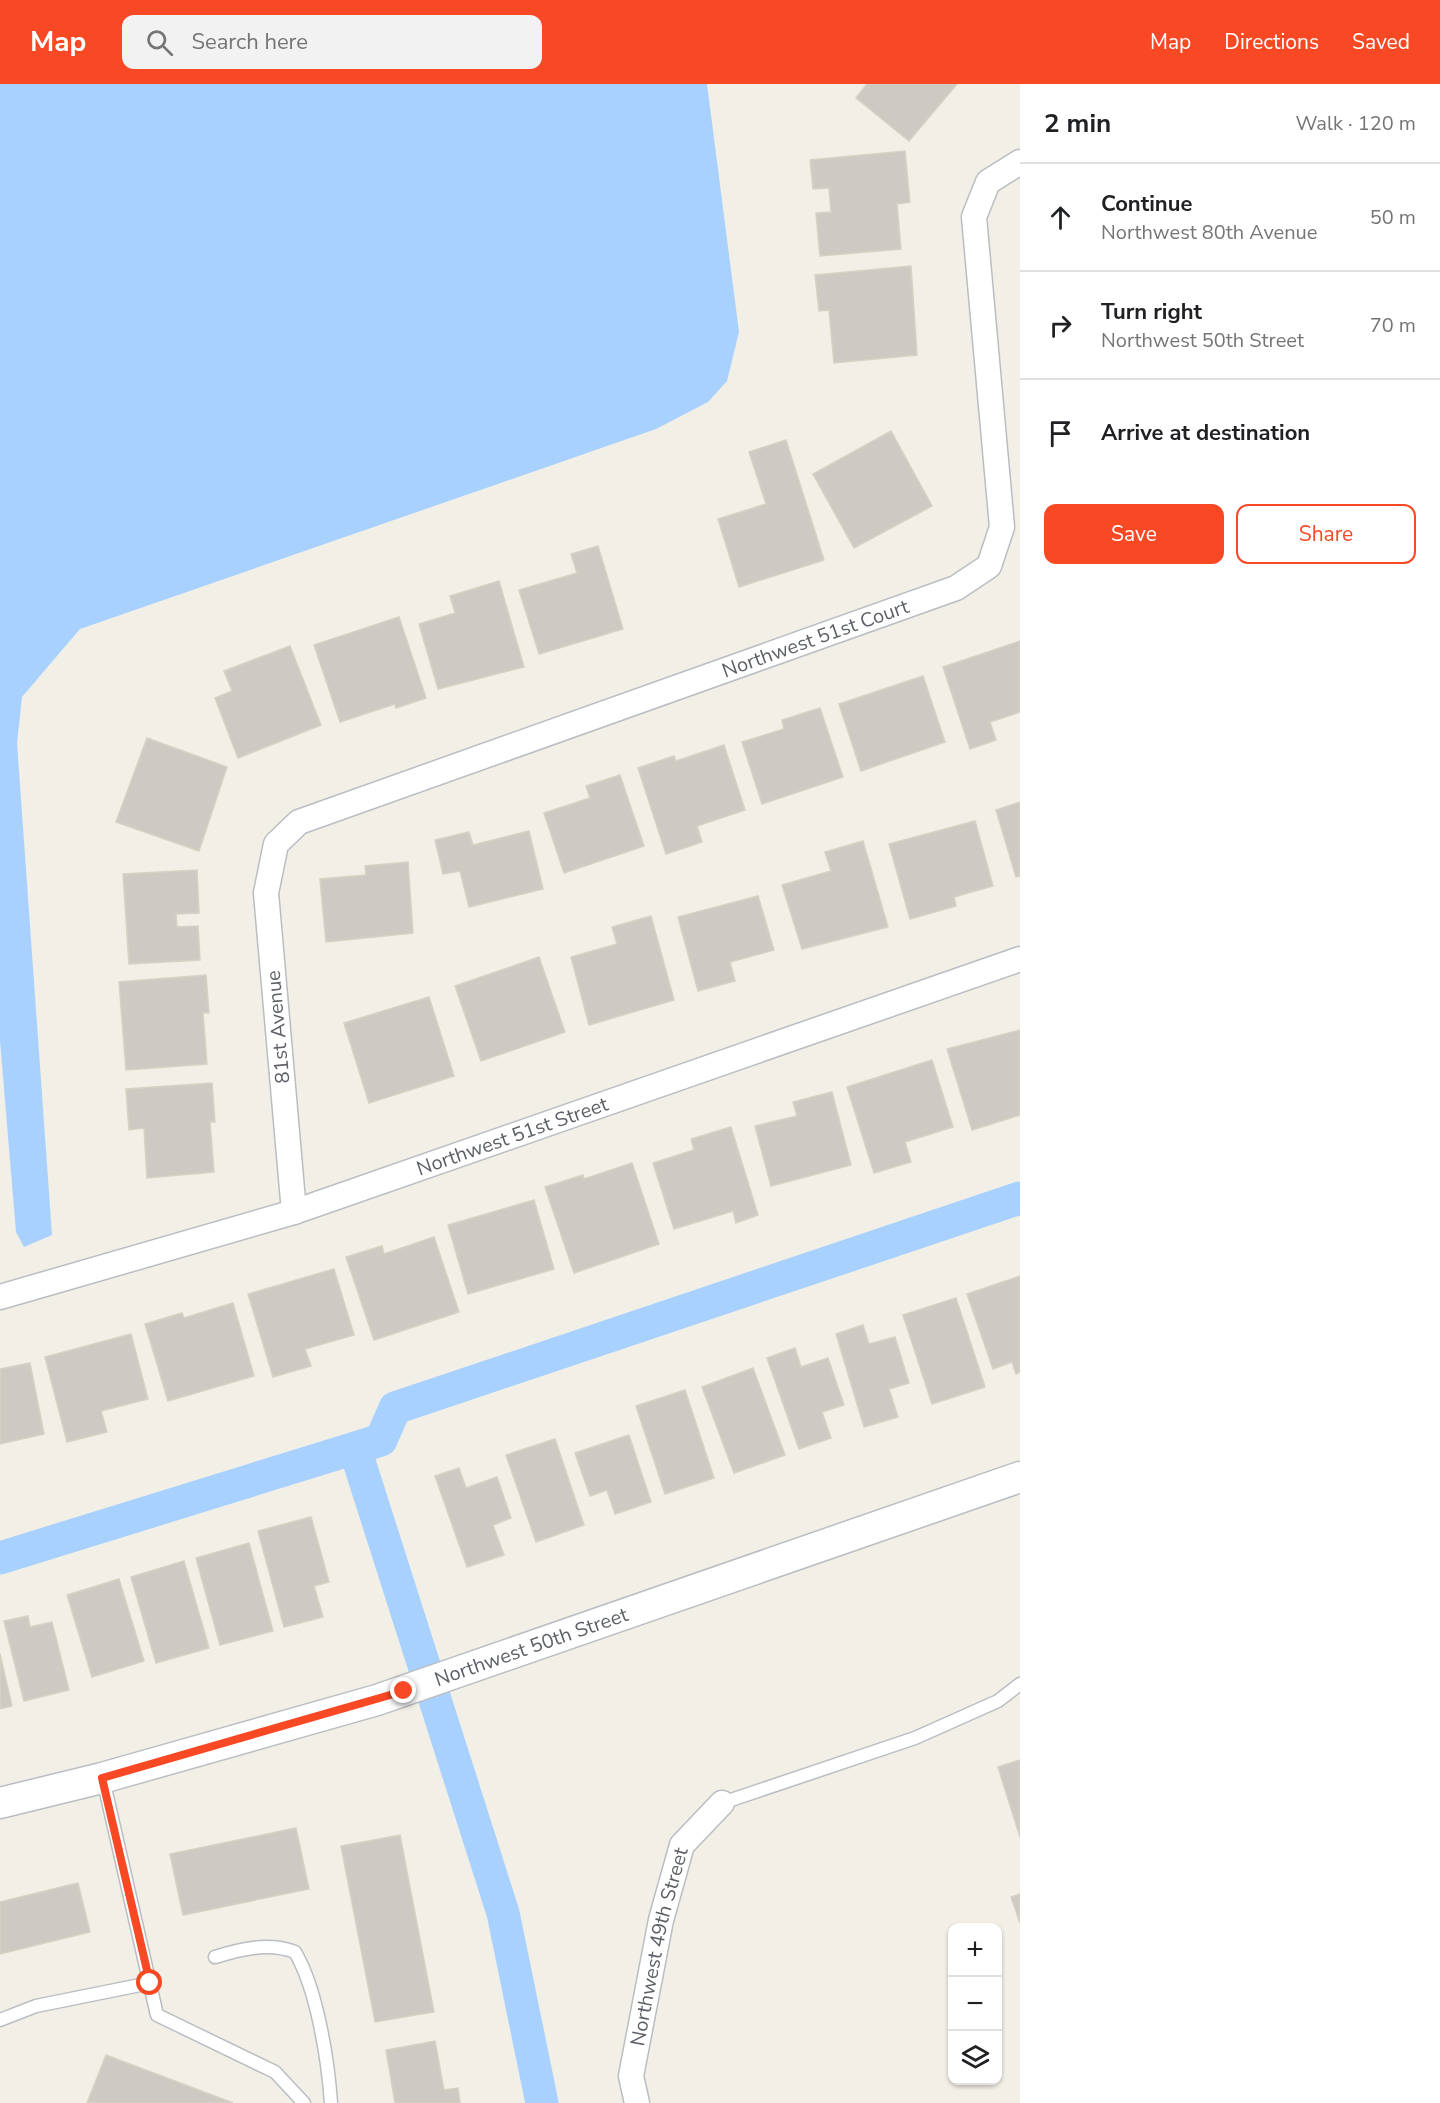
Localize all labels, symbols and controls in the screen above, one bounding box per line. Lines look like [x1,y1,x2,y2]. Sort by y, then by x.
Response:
search box [122,15,542,69]
text: Map [30,23,86,61]
icon: search [143,26,176,59]
text: Search here [191,27,308,57]
text: Map [1150,28,1191,56]
text: Directions [1224,28,1319,56]
text: Saved [1352,28,1410,56]
text: 2 min [1044,106,1111,141]
text: Walk · 120 m [1296,110,1416,137]
text: Continue [1101,189,1192,219]
icon: ahead [1044,201,1077,234]
text: 50 m [1370,204,1416,231]
text: Northwest 80th Avenue [1101,219,1317,246]
text: Turn right [1101,297,1202,327]
icon: right [1044,309,1077,342]
text: 70 m [1370,312,1416,339]
text: Northwest 50th Street [1101,327,1304,354]
icon: arrive [1044,417,1077,450]
text: Arrive at destination [1101,418,1310,448]
button: Save [1044,504,1224,564]
button: Share [1236,504,1416,564]
street label: Northwest 51st Court [718,592,913,684]
street label: 81st Avenue [260,969,296,1085]
street label: Northwest 51st Street [413,1090,612,1182]
street label: Northwest 50th Street [431,1600,632,1693]
route end [390,1677,416,1703]
street label: Northwest 49th Street [624,1843,694,2048]
map controls [948,1923,1002,2085]
button: + [948,1923,1002,1977]
route start [136,1969,162,1995]
button: − [948,1977,1002,2031]
button: layers [948,2031,1002,2085]

